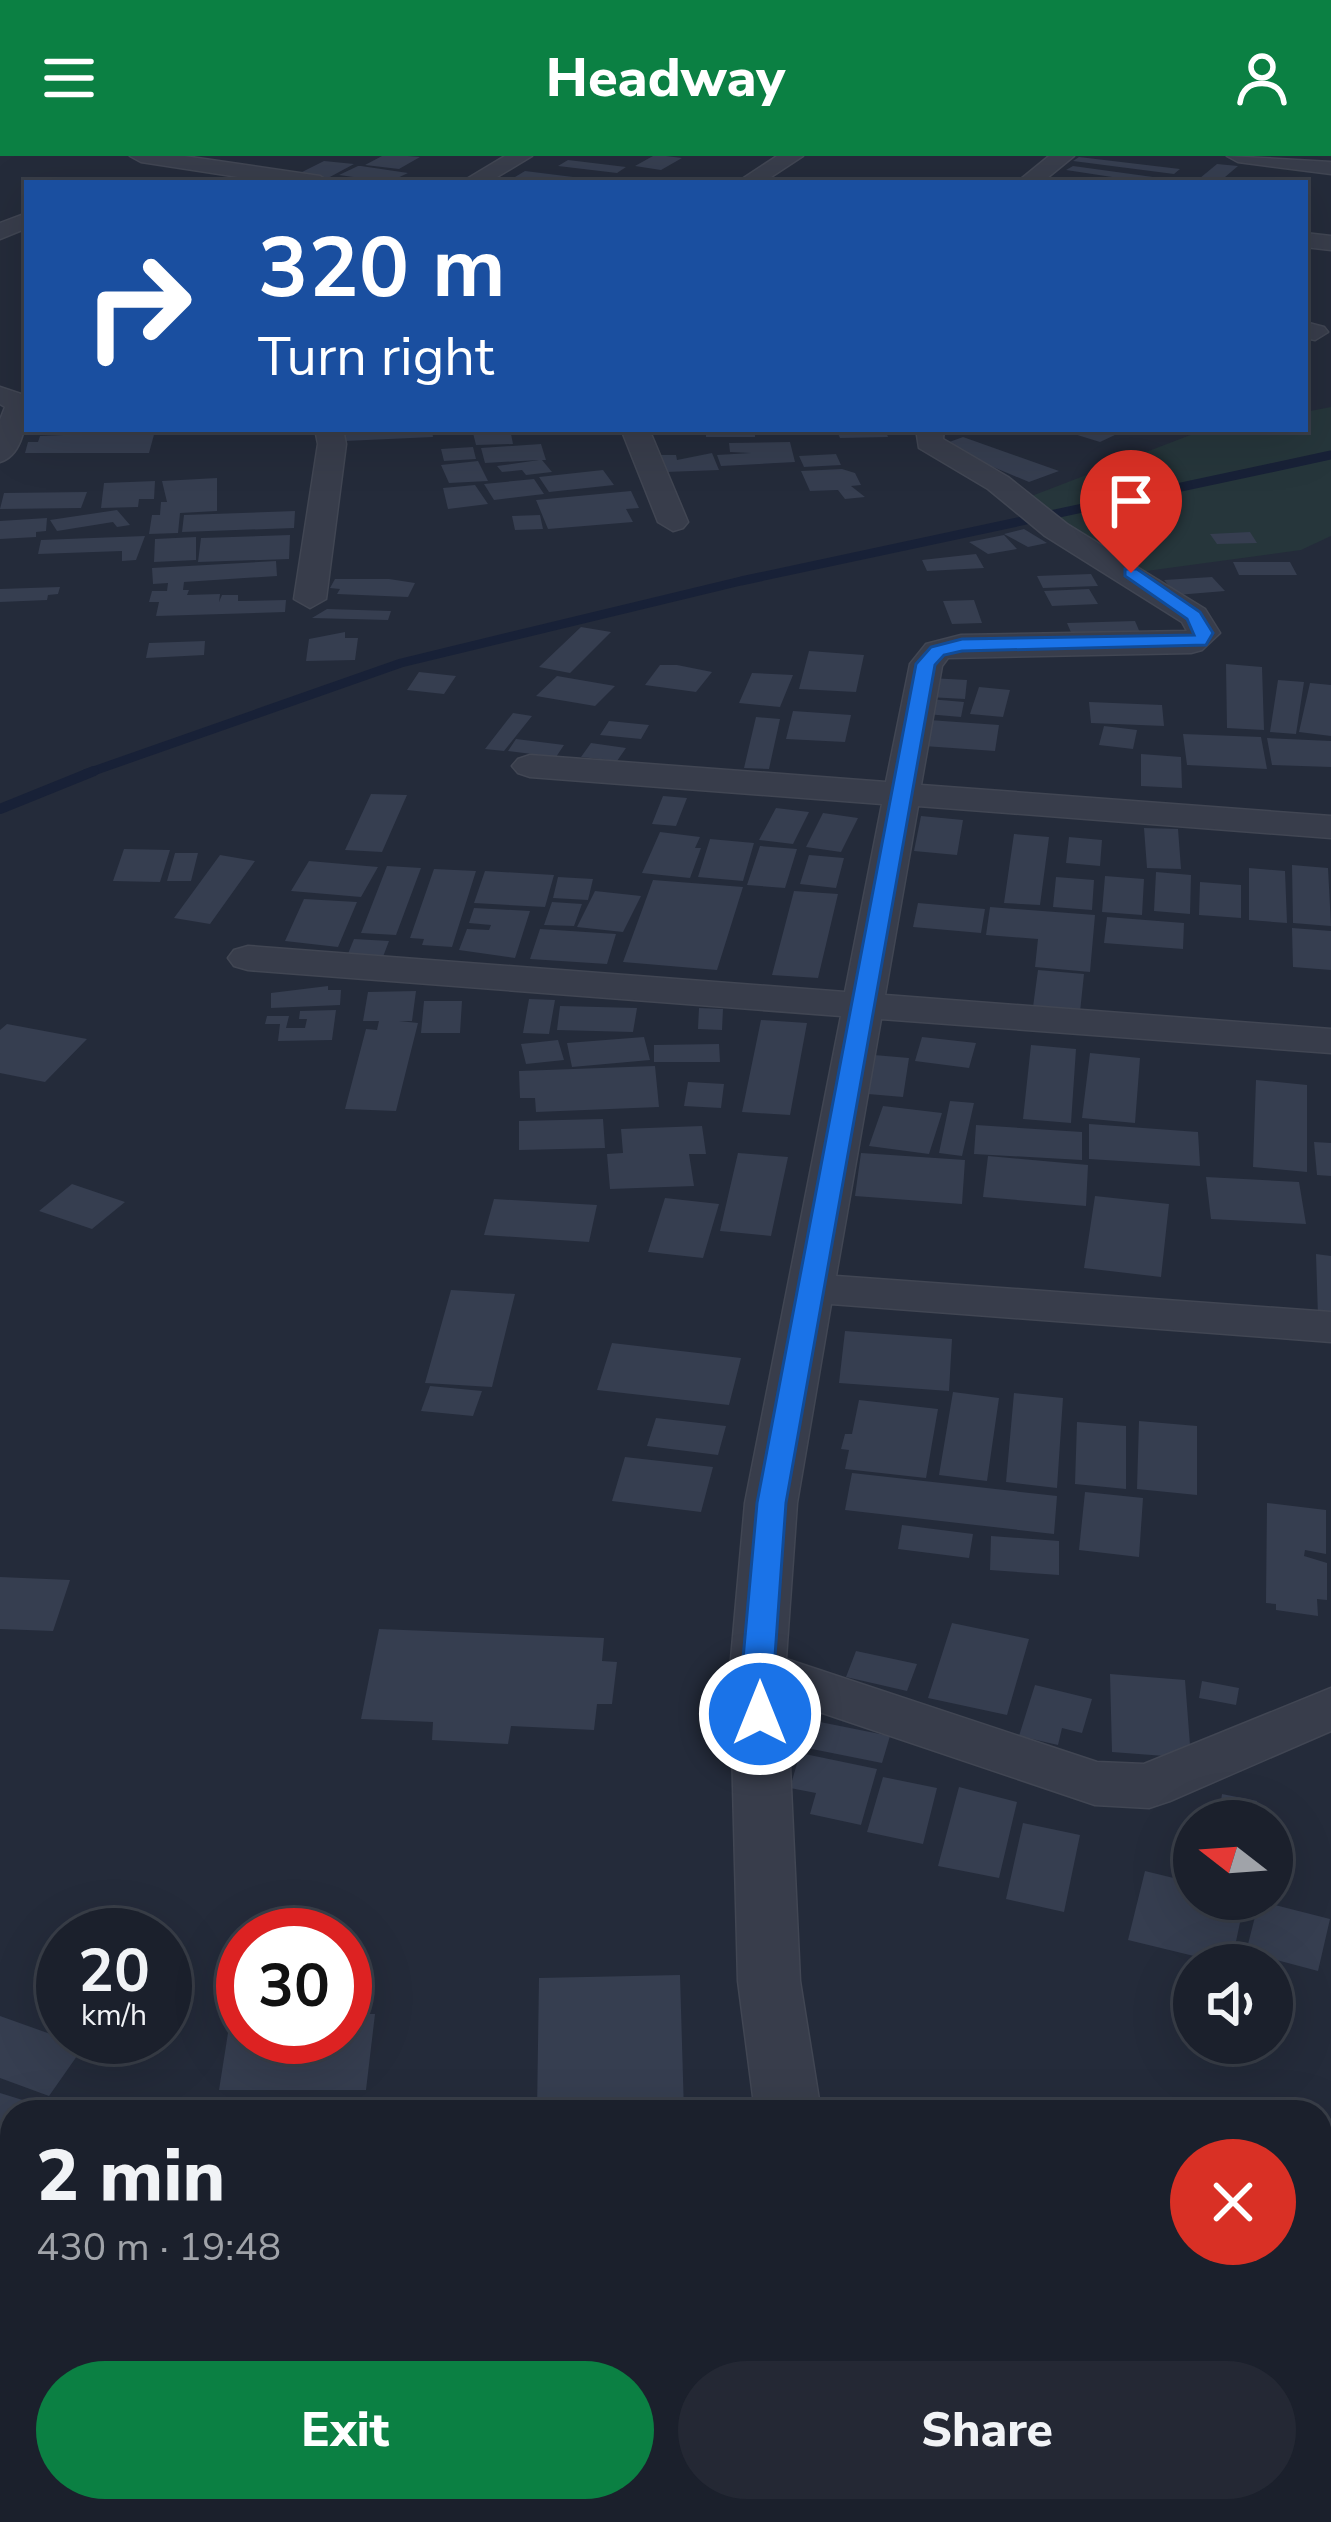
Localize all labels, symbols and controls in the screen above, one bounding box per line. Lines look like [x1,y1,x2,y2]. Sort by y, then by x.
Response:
text: Headway [546,41,785,115]
icon: menu [36,45,102,111]
icon: person [1229,45,1295,111]
text: 320 m [258,211,506,326]
icon: right [60,228,216,384]
text: Turn right [258,320,494,394]
pin [1080,450,1182,573]
icon: arrive [1098,468,1164,534]
position arrow [697,1651,823,1777]
north arrow [1173,1800,1293,1920]
map controls [1173,1800,1293,2064]
speed limit sign: 30 [216,1908,372,2064]
text: 20 [78,1930,150,2012]
button: sound [1173,1944,1293,2064]
text: km/h [81,1995,147,2036]
text: 2 min [36,2127,225,2225]
button: close [1170,2139,1296,2265]
text: 430 m · 19:48 [36,2221,281,2274]
button: Exit [36,2361,654,2499]
button: Share [678,2361,1296,2499]

